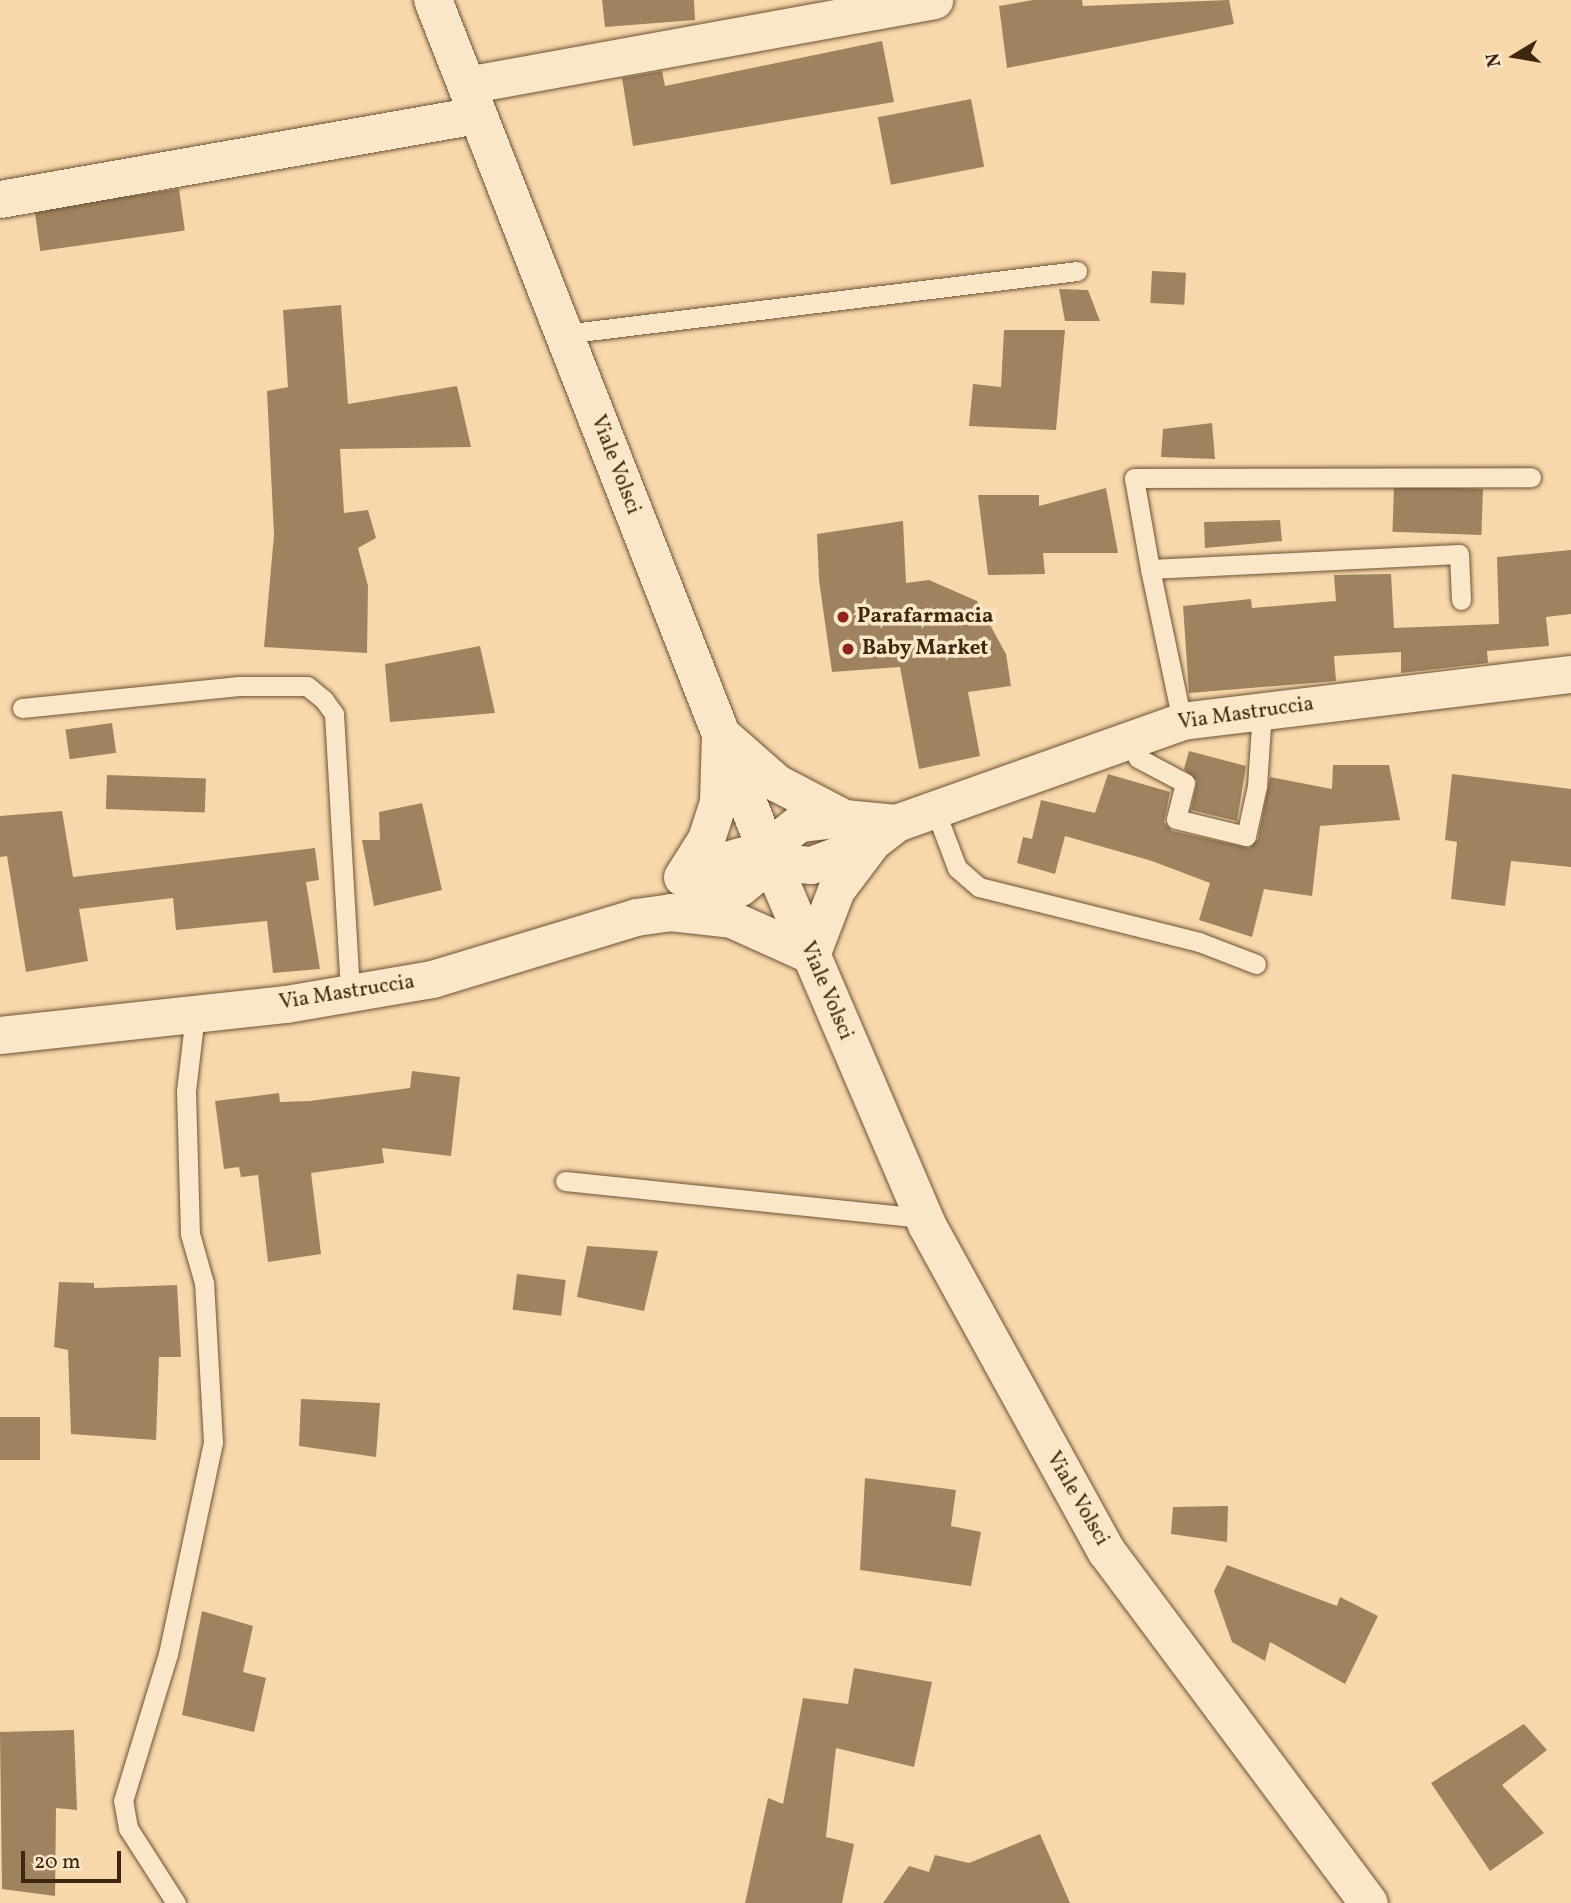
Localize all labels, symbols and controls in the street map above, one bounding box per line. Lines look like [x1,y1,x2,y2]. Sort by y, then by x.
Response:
north arrow [1480,21,1550,91]
text: N [1480,51,1508,69]
street label: Viale Volsci [584,412,646,518]
place label: Parafarmacia [857,604,993,630]
marker: Parafarmacia [835,609,851,625]
place label: Baby Market [862,636,989,662]
marker: Baby Market [840,641,856,657]
street label: Via Mastruccia [1176,692,1316,736]
street label: Viale Volsci [794,938,858,1044]
street label: Via Mastruccia [277,970,417,1016]
street label: Viale Volsci [1040,1447,1114,1551]
scale bar [24,1836,124,1880]
text: 20 m [34,1848,80,1877]

